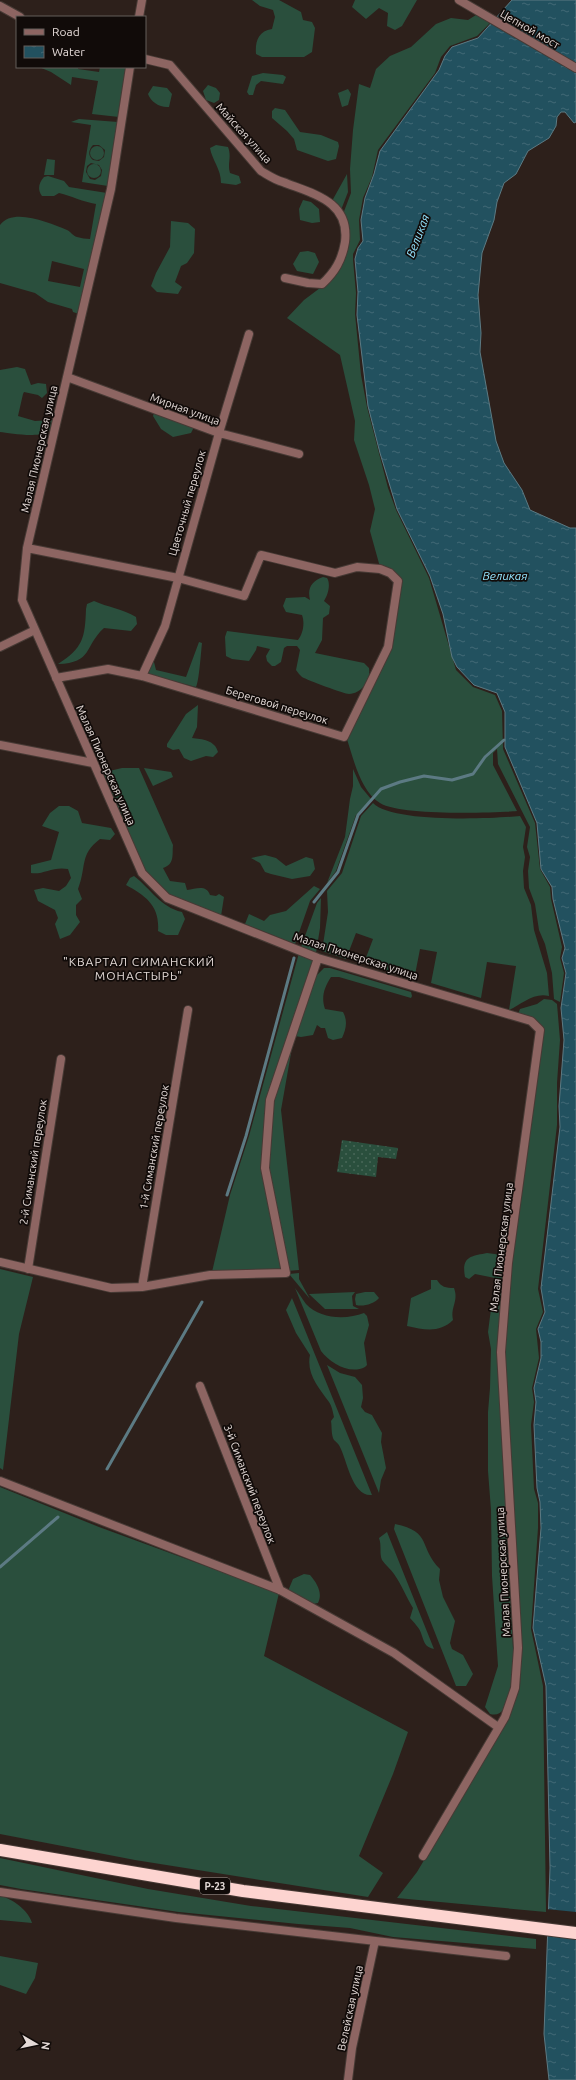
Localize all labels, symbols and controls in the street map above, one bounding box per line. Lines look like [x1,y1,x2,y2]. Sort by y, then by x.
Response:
street label: Цепной мост [498,7,562,51]
legend [16,16,146,68]
text: Road [52,25,80,38]
text: Water [52,45,85,58]
street label: Майская улица [214,100,274,166]
water label: Великая [403,212,432,259]
street label: Малая Пионерская улица [19,384,59,514]
street label: Мирная улица [149,391,221,427]
street label: Цветочный переулок [166,449,208,557]
water label: Великая [482,569,528,582]
street label: Береговой переулок [224,684,330,726]
street label: Малая Пионерская улица [74,703,138,827]
street label: Малая Пионерская улица [292,930,420,982]
district label: "КВАРТАЛ СИМАНСКИЙ МОНАСТЫРЬ" [63,955,215,982]
street label: 1-й Симанский переулок [137,1083,171,1210]
street label: 2-й Симанский переулок [17,1098,49,1225]
street label: Малая Пионерская улица [487,1182,515,1312]
street label: 3-й Симанский переулок [222,1423,278,1546]
street label: Малая Пионерская улица [494,1507,512,1637]
road number: Р-23 [200,1878,230,1894]
street label: Велейская улица [335,1964,365,2052]
north arrow [16,2024,56,2064]
text: N [39,2041,52,2051]

